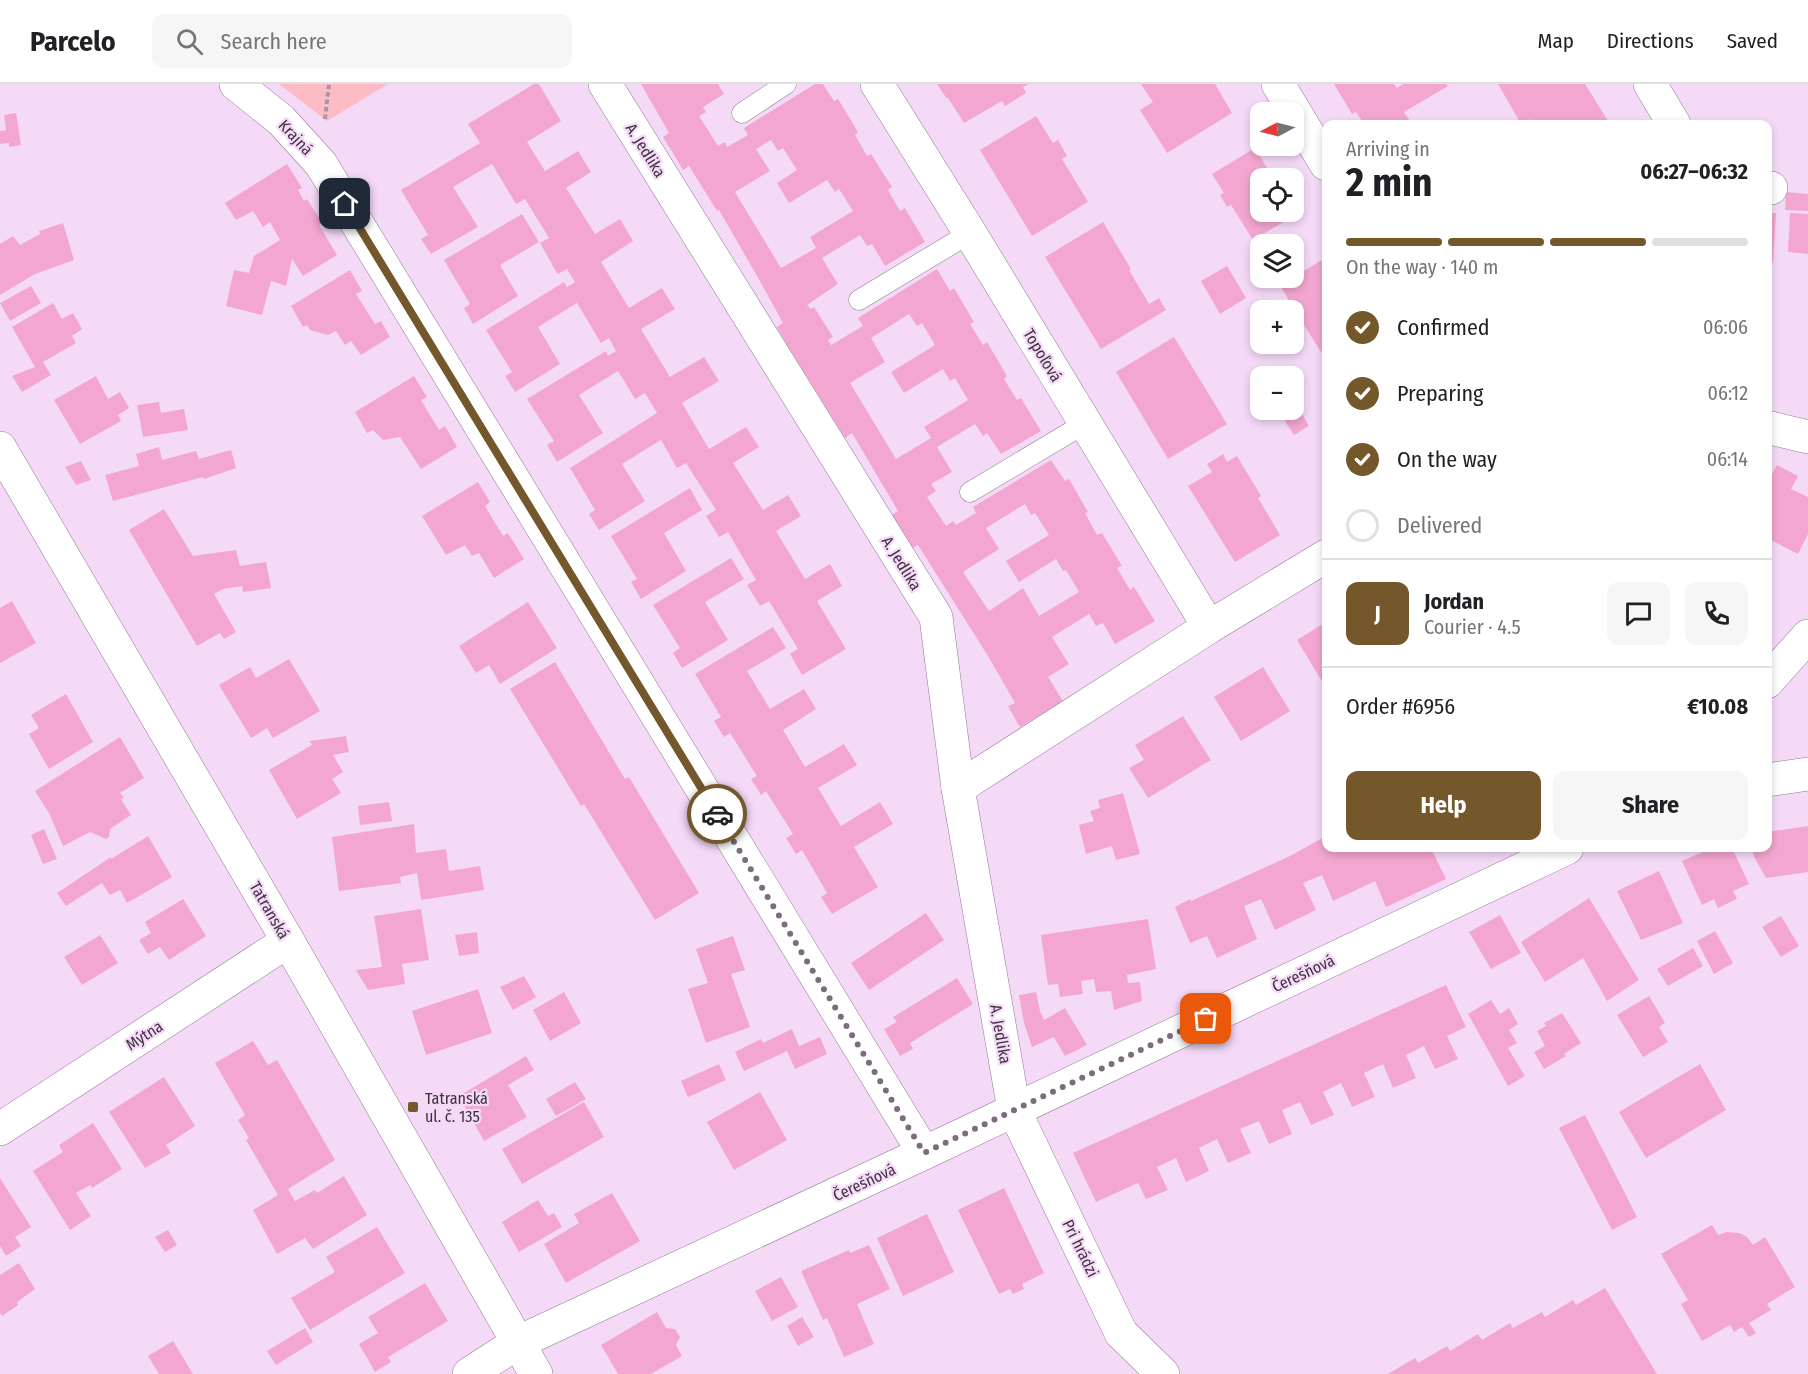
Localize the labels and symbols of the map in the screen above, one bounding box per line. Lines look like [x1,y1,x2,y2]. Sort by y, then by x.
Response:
north arrow [1250,102,1304,156]
street label: Krajná [275,116,317,159]
street label: A. Jedlika [622,120,670,181]
pin [319,178,370,229]
street label: Topoľová [1019,325,1066,385]
street label: A. Jedlika [878,533,926,594]
courier [687,784,747,844]
street label: Tatranská [246,878,294,942]
street label: Čerešňová [1268,950,1338,996]
pin [1180,993,1231,1044]
street label: A. Jedlika [986,1003,1015,1065]
street label: Mýtna [122,1016,166,1054]
place label: Tatranská ul. č. 135 [425,1089,488,1126]
marker: Tatranská ul. č. 135 [406,1100,420,1114]
street label: Čerešňová [829,1159,899,1205]
street label: Pri hrádzi [1058,1216,1103,1280]

